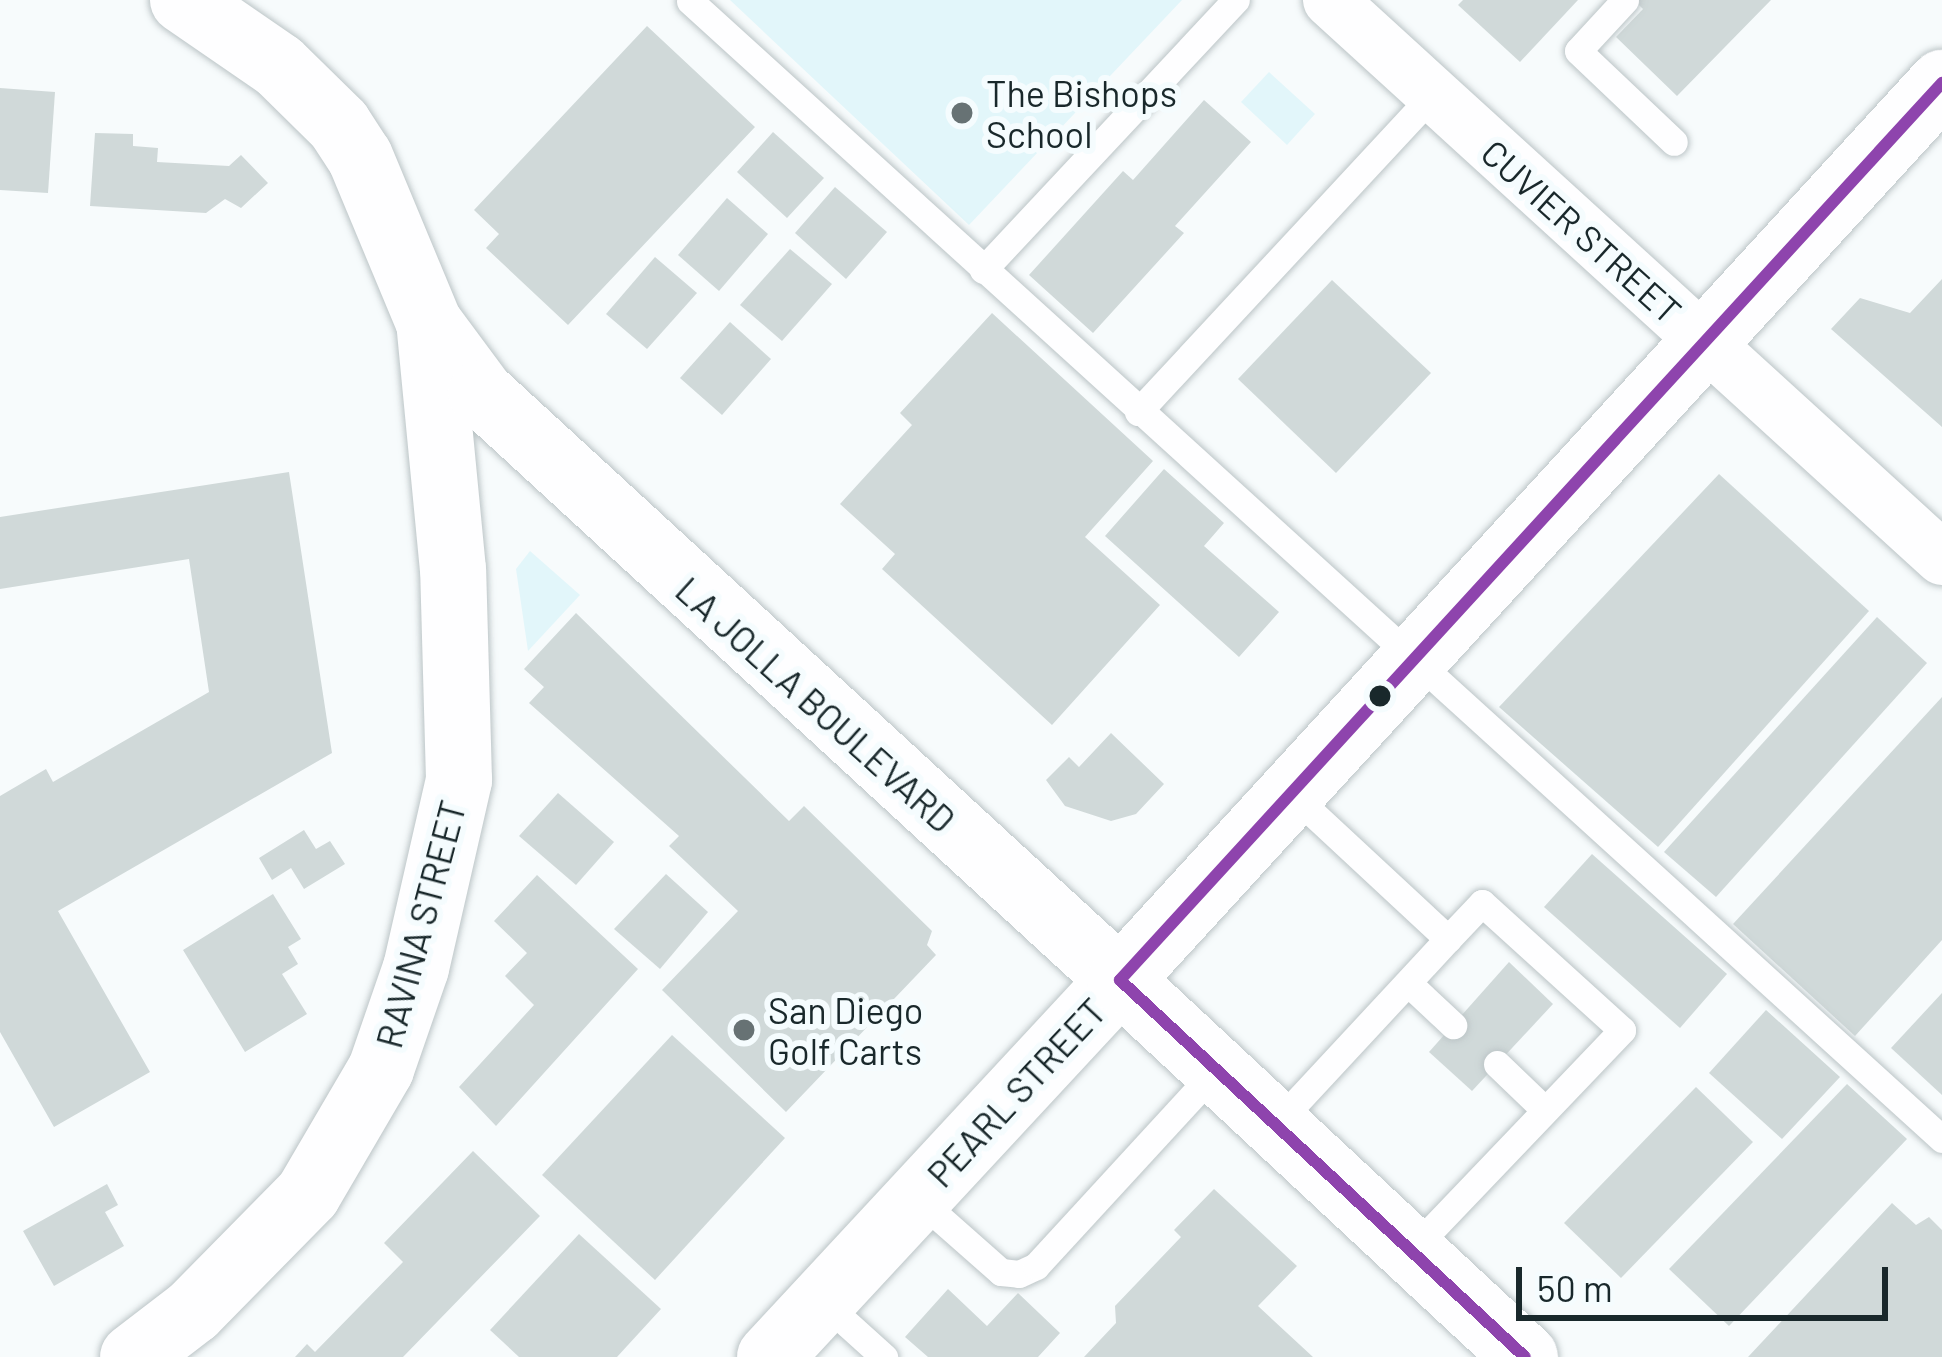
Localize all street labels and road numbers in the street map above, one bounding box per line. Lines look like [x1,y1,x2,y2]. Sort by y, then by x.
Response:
street label: CUVIER STREET [1473,130,1691,332]
street label: LA JOLLA BOULEVARD [668,567,964,841]
street label: RAVINA STREET [366,796,474,1052]
street label: PEARL STREET [918,989,1114,1195]

